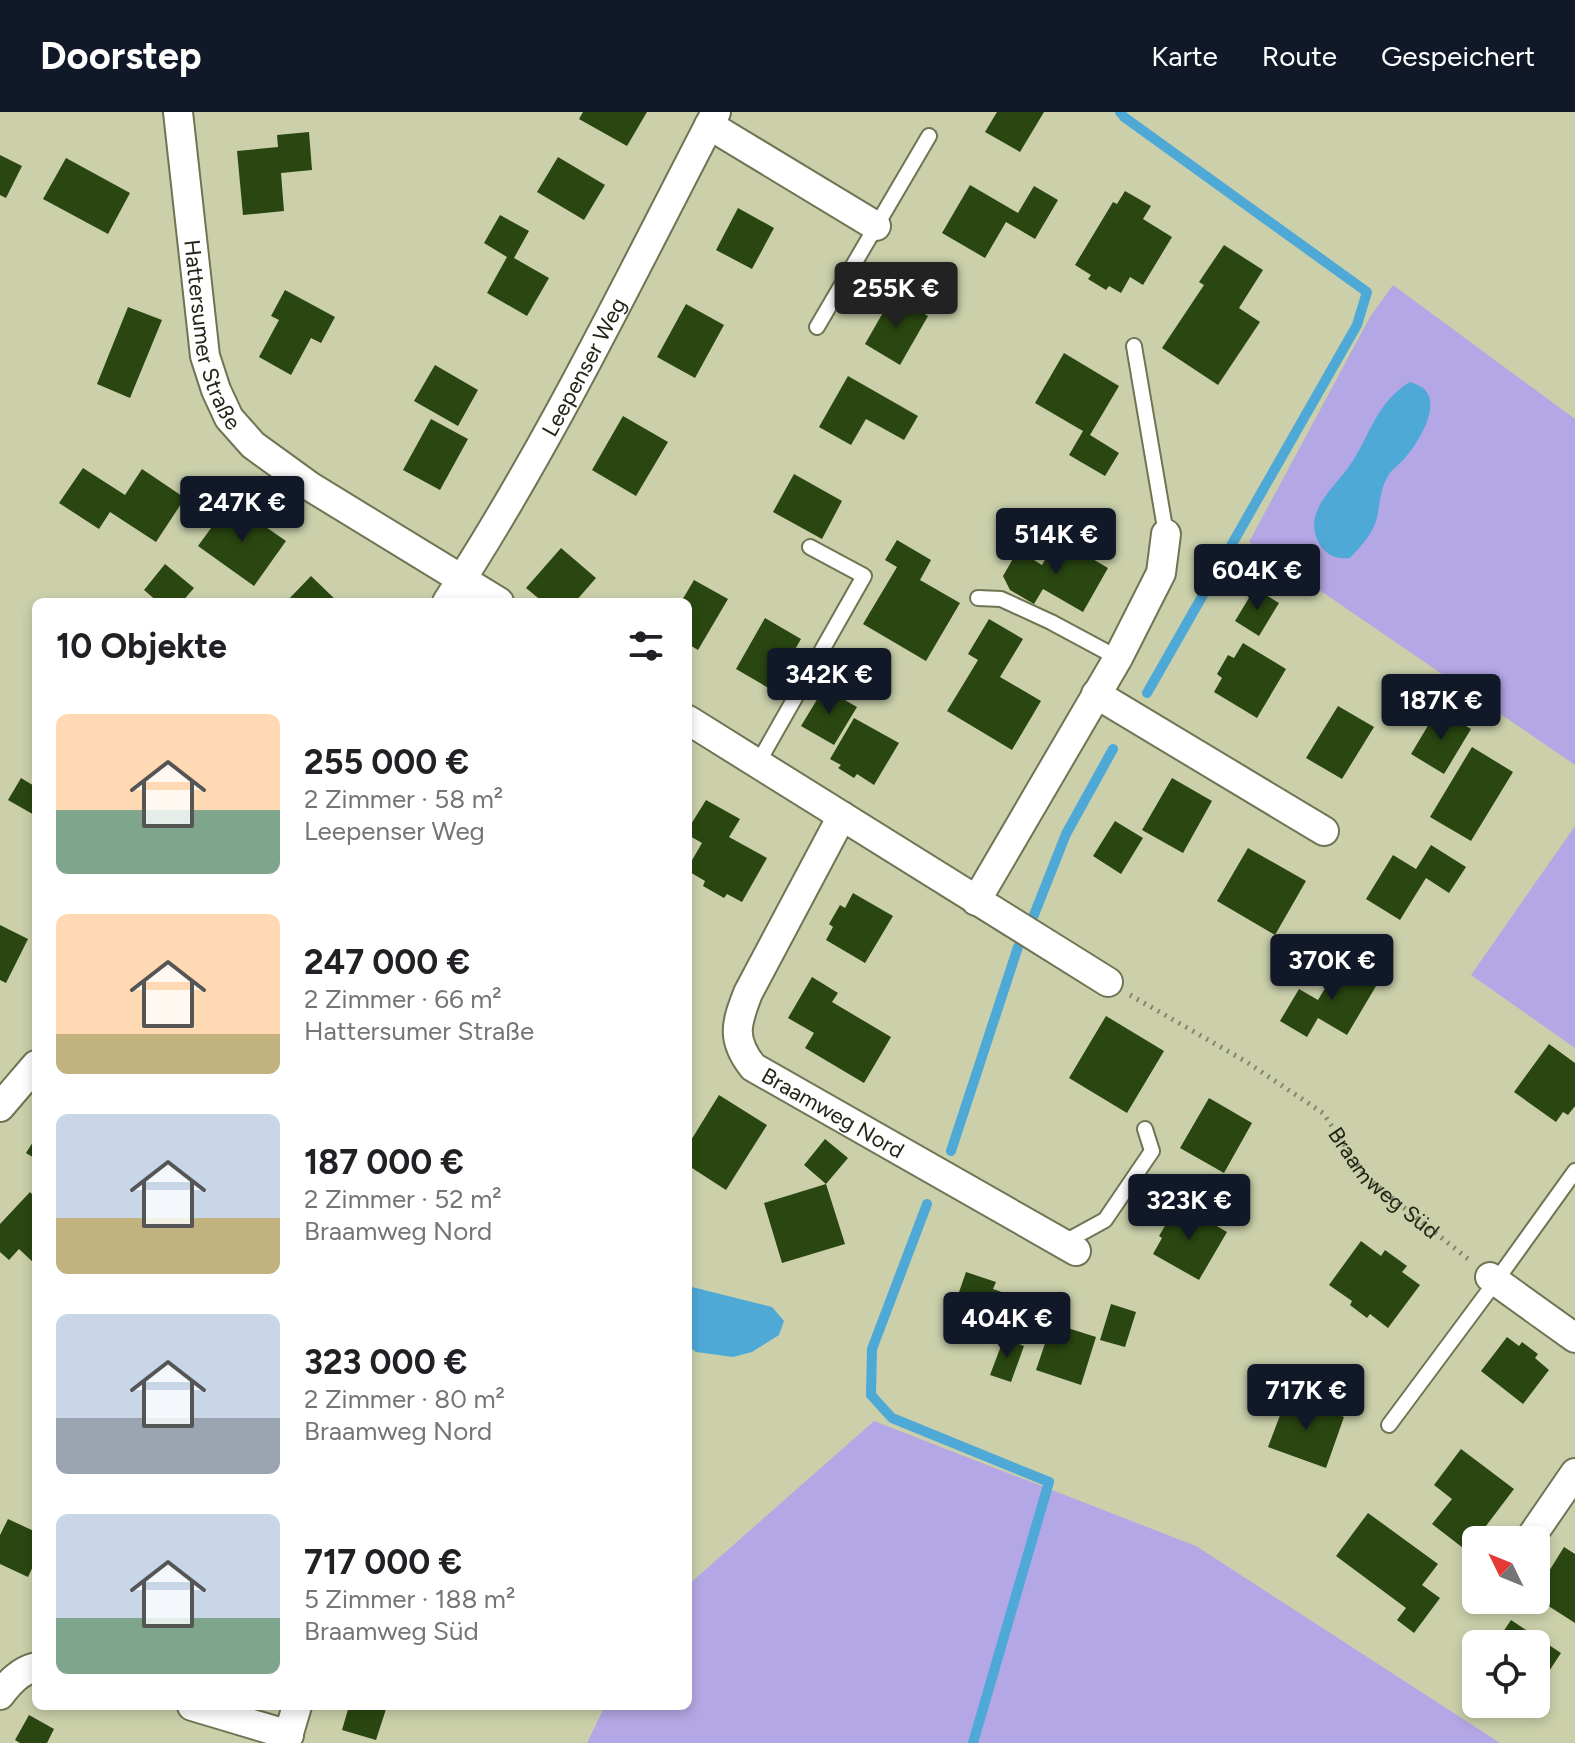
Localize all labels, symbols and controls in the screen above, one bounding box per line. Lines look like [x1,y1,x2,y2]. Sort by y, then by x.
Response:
text: Doorstep [40,33,202,79]
text: Karte [1151,39,1218,73]
text: Route [1262,39,1337,73]
text: Gespeichert [1381,39,1535,73]
street label: Hattersumer Straße [178,238,246,436]
pin: 255K € [831,262,961,330]
text: 255K € [853,272,939,304]
street label: Leepenser Weg [536,293,632,441]
pin: 247K € [177,476,307,544]
text: 247K € [198,486,286,518]
pin: 514K € [991,508,1121,576]
text: 514K € [1014,518,1098,550]
pin: 604K € [1192,544,1322,612]
text: 604K € [1212,554,1302,586]
icon: filters [624,624,668,668]
text: 10 Objekte [56,626,227,667]
pin: 342K € [764,648,894,716]
text: 342K € [785,658,873,690]
pin: 187K € [1376,674,1506,742]
text: 187K € [1400,684,1482,716]
text: 255 000 € [304,742,469,783]
icon: home [120,746,216,842]
text: 2 Zimmer · 58 m² [304,783,503,815]
text: Leepenser Weg [304,815,485,847]
pin: 370K € [1267,934,1397,1002]
text: 247 000 € [304,942,470,983]
text: 370K € [1288,944,1376,976]
icon: home [120,946,216,1042]
text: 2 Zimmer · 66 m² [304,983,502,1015]
text: Hattersumer Straße [304,1015,534,1047]
street label: Braamweg Nord [757,1062,909,1164]
street label: Braamweg Süd [1322,1122,1445,1245]
text: 187 000 € [304,1142,464,1183]
icon: home [120,1146,216,1242]
pin: 323K € [1124,1174,1254,1242]
text: 2 Zimmer · 52 m² [304,1183,502,1215]
text: 323K € [1146,1184,1232,1216]
text: Braamweg Nord [304,1215,492,1247]
pin: 404K € [942,1292,1072,1360]
text: 404K € [961,1302,1053,1334]
text: 323 000 € [304,1342,467,1383]
icon: home [120,1346,216,1442]
pin: 717K € [1241,1364,1371,1432]
text: 717K € [1265,1374,1347,1406]
text: 2 Zimmer · 80 m² [304,1383,505,1415]
text: Braamweg Nord [304,1415,492,1447]
north arrow [1462,1526,1550,1614]
map controls [1462,1526,1550,1718]
text: 717 000 € [304,1542,462,1583]
icon: home [120,1546,216,1642]
text: 5 Zimmer · 188 m² [304,1583,515,1615]
text: Braamweg Süd [304,1615,479,1647]
button: locate [1462,1630,1550,1718]

